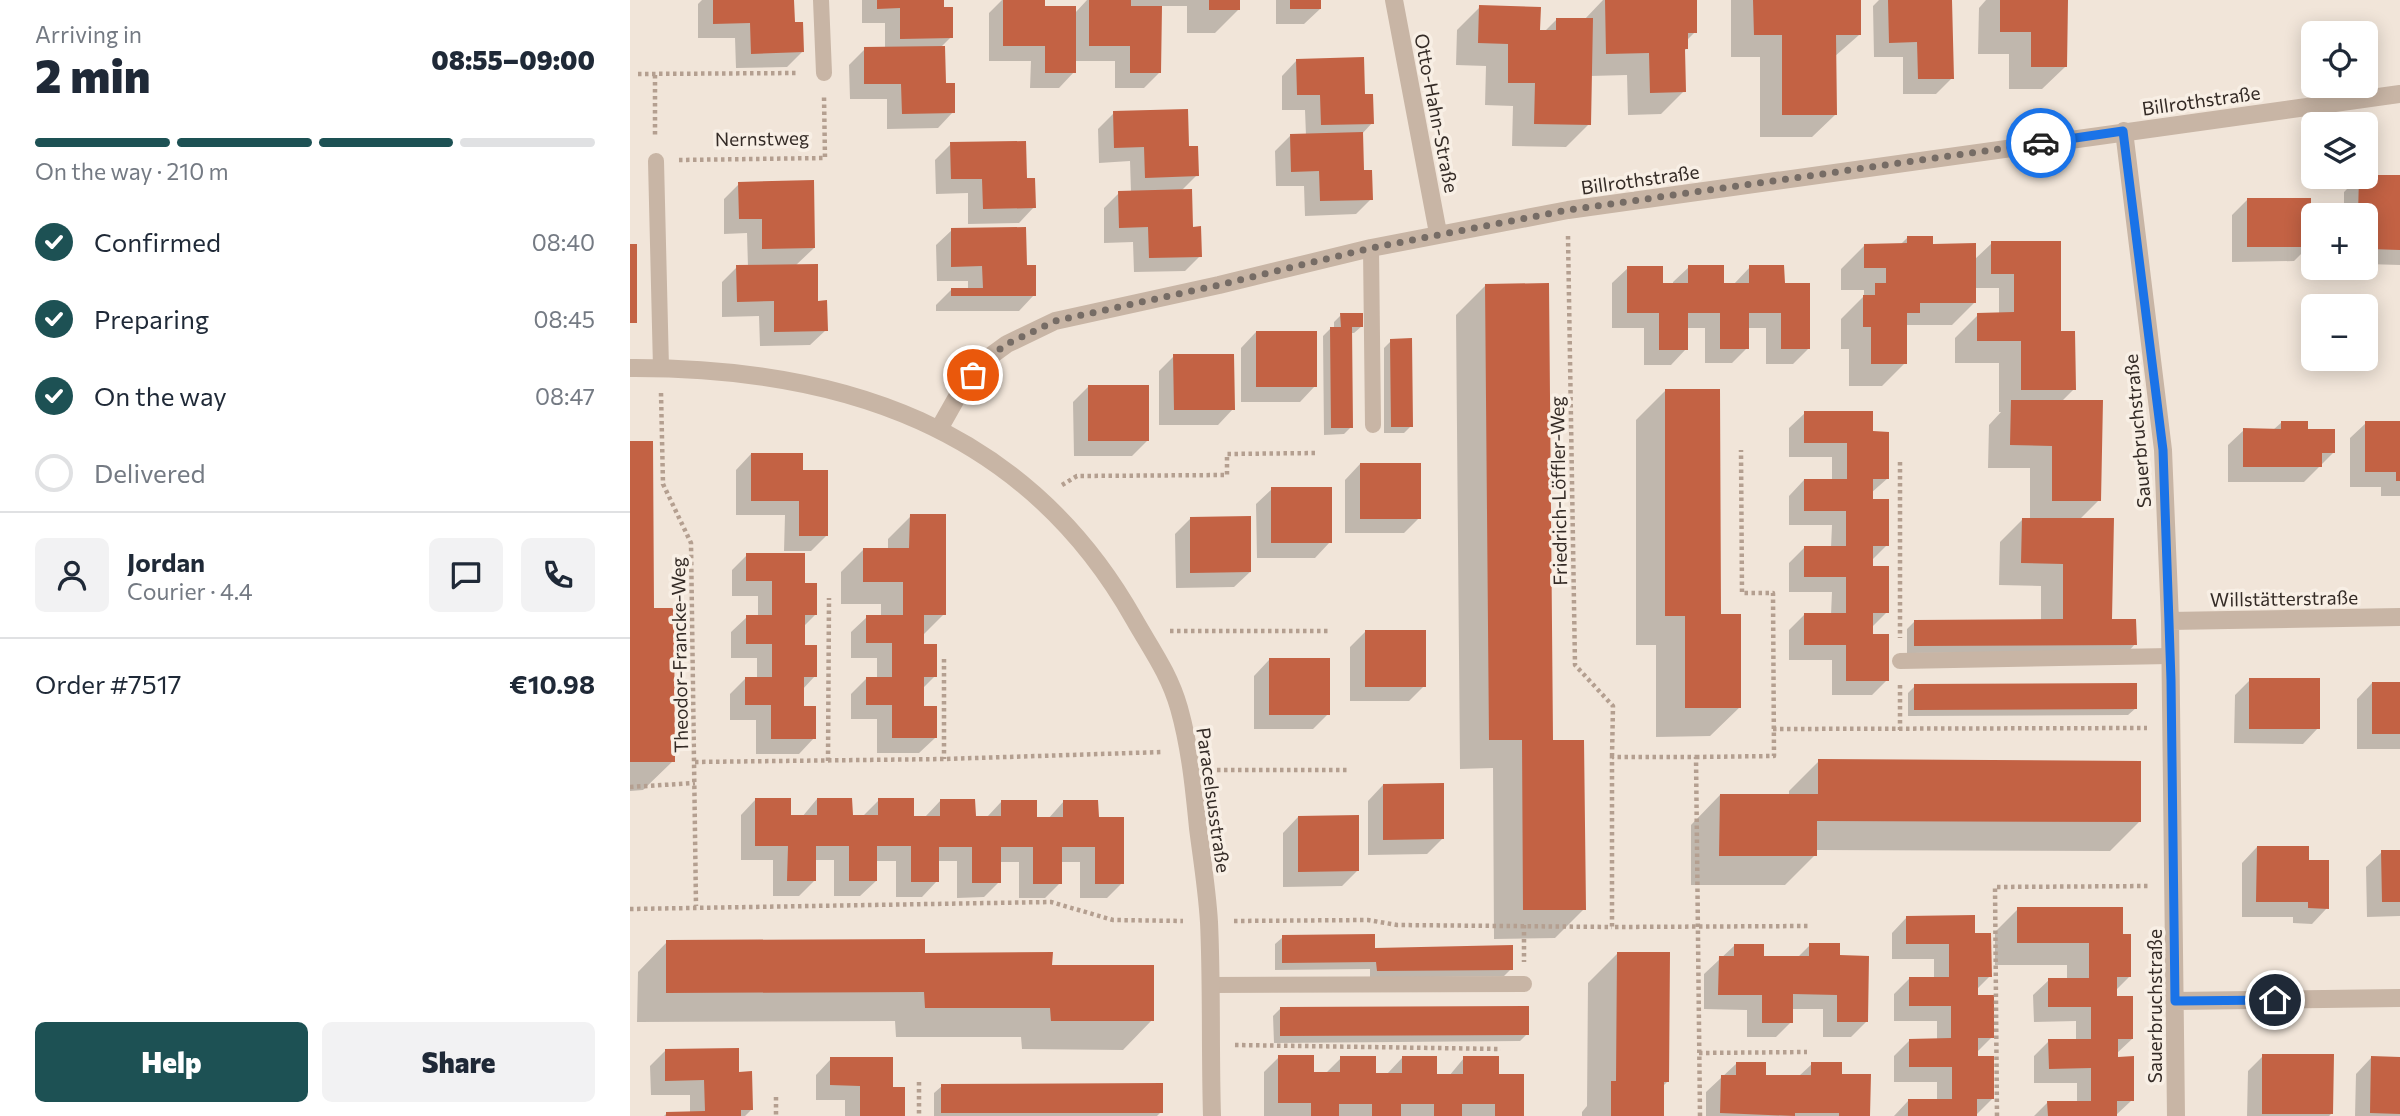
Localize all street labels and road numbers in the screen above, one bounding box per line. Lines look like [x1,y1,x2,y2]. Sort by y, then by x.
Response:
street label: Otto-Hahn-Straße [1410,31,1464,195]
street label: Billrothstraße [2140,80,2262,120]
street label: Nernstweg [715,126,809,150]
street label: Billrothstraße [1579,159,1701,199]
street label: Sauerbruchstraße [2119,353,2155,509]
street label: Friedrich-Löffler-Weg [1545,396,1571,586]
street label: Theodor-Francke-Weg [666,557,692,753]
street label: Willstätterstraße [2210,585,2358,611]
street label: Paracelsusstraße [1192,726,1236,874]
street label: Sauerbruchstraße [2143,929,2166,1083]

